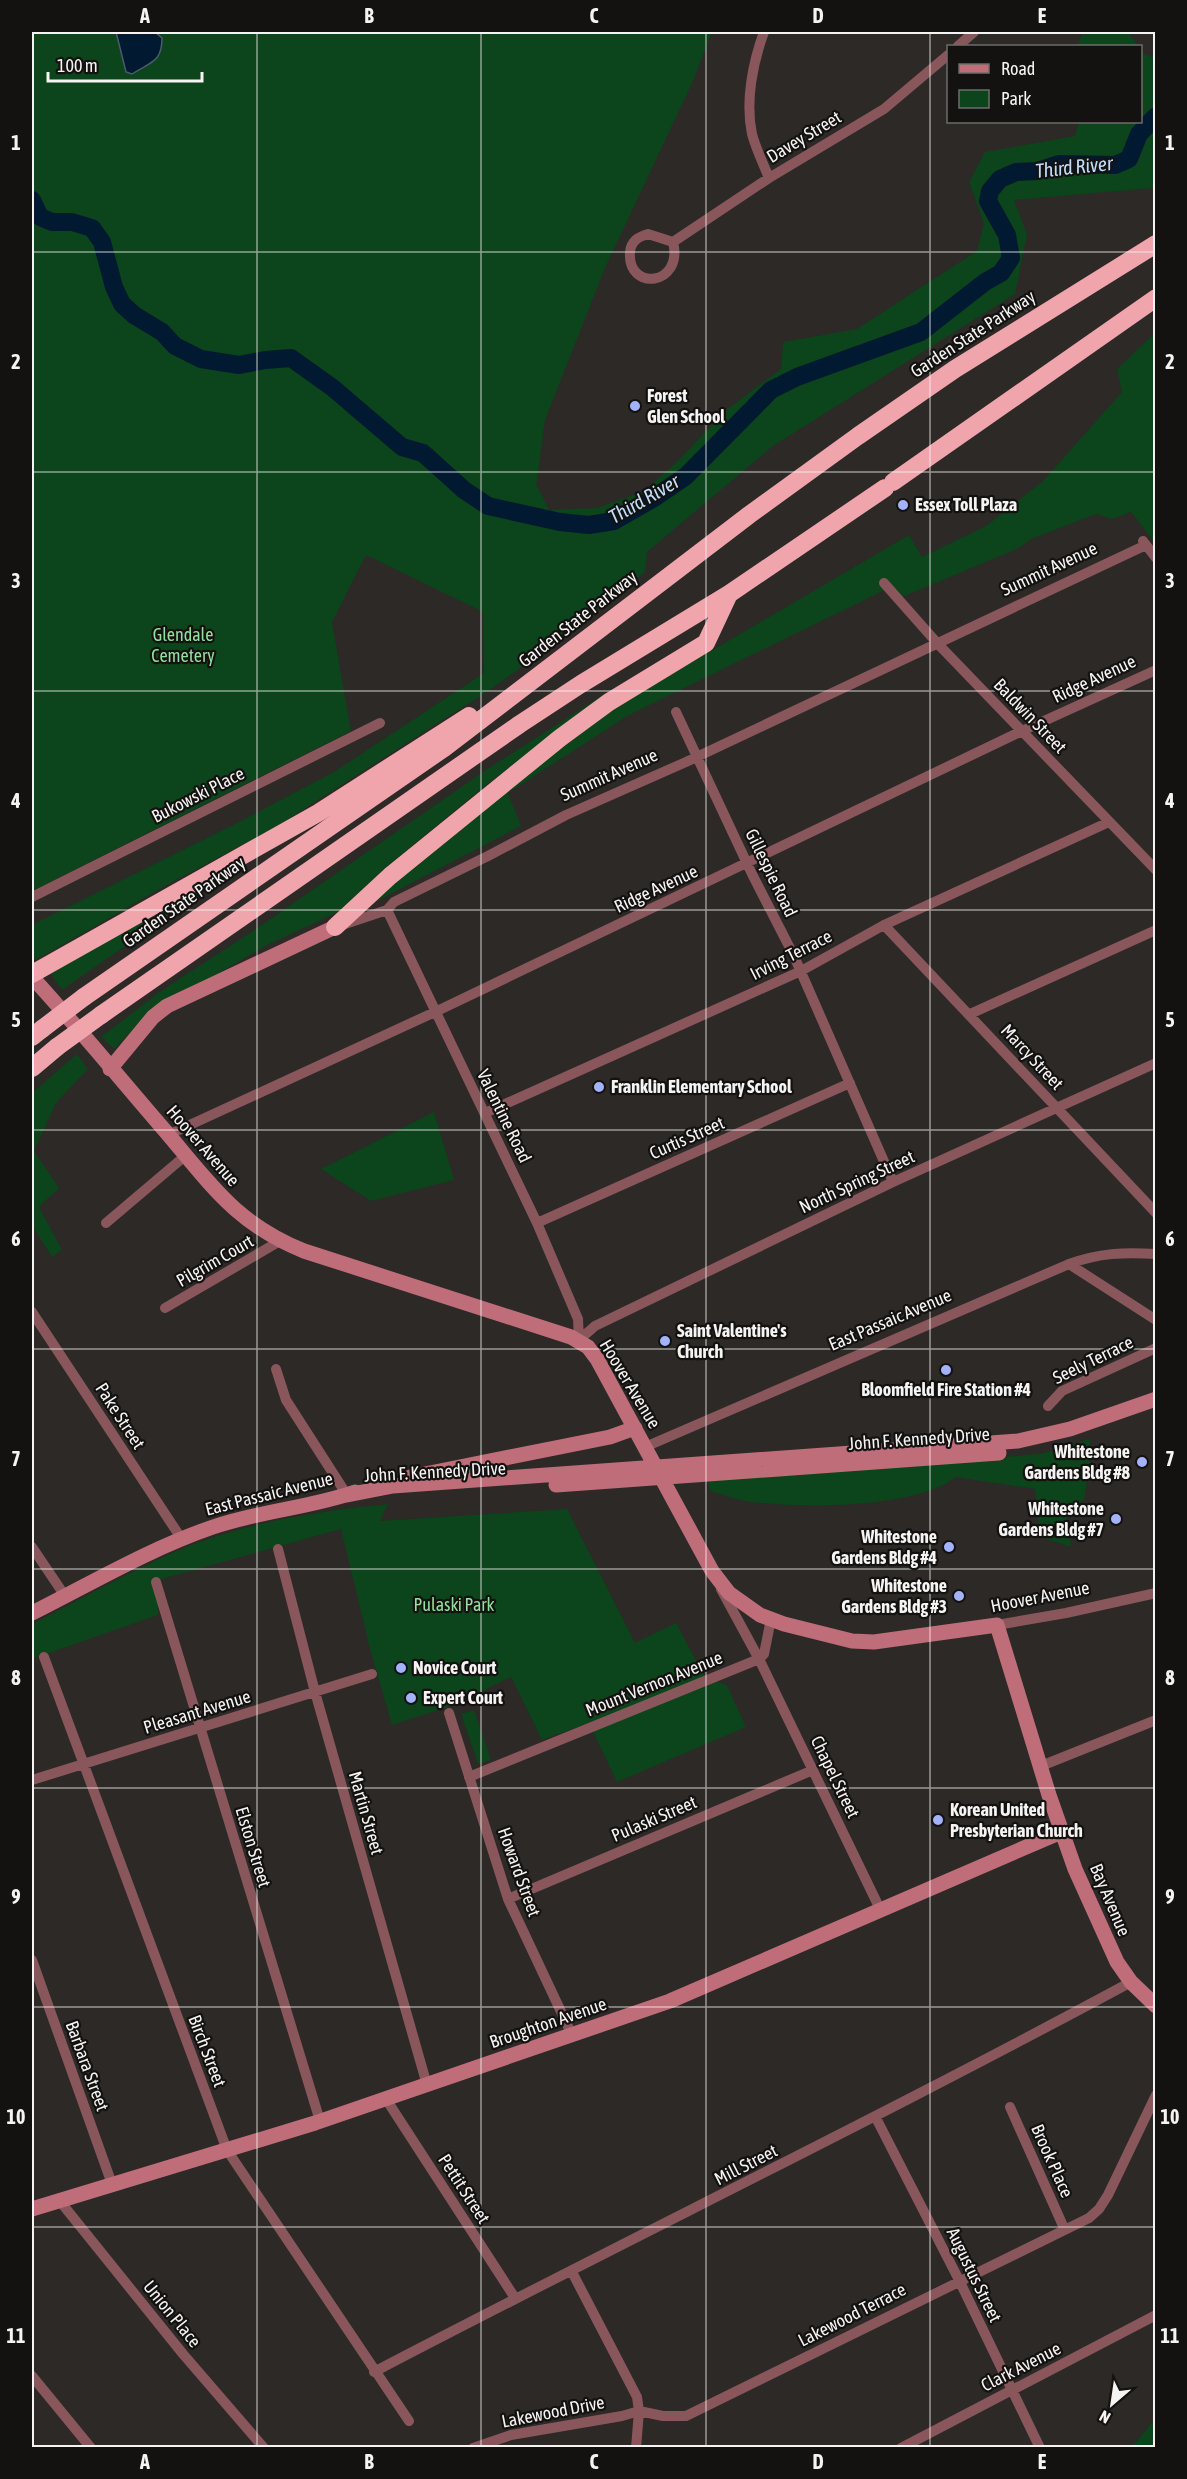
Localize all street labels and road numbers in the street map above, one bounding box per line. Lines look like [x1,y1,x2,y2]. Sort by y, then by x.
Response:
street label: Davey Street [763,106,845,167]
street label: Garden State Parkway [907,285,1039,382]
street label: Summit Avenue [997,537,1100,600]
street label: Garden State Parkway [514,566,641,671]
street label: Ridge Avenue [1049,650,1139,707]
street label: Baldwin Street [990,674,1071,757]
street label: Summit Avenue [557,744,660,805]
street label: Bukowski Place [148,762,248,827]
street label: Gillespie Road [741,825,802,920]
street label: Garden State Parkway [119,852,249,952]
street label: Ridge Avenue [611,860,701,917]
street label: Irving Terrace [746,925,835,984]
street label: Marcy Street [997,1020,1068,1094]
street label: Valentine Road [473,1066,536,1166]
street label: Hoover Avenue [163,1101,244,1190]
street label: Curtis Street [646,1112,727,1163]
street label: North Spring Street [796,1146,918,1217]
street label: Pilgrim Court [173,1230,257,1291]
street label: East Passaic Avenue [825,1284,954,1355]
street label: Seely Terrace [1049,1331,1136,1388]
street label: Hoover Avenue [596,1335,665,1432]
street label: Pake Street [91,1379,150,1453]
street label: John F. Kennedy Drive [848,1423,990,1454]
street label: John F. Kennedy Drive [364,1457,506,1486]
street label: East Passaic Avenue [203,1467,335,1520]
street label: Hoover Avenue [989,1577,1091,1616]
street label: Mount Vernon Avenue [582,1647,725,1721]
street label: Pleasant Avenue [141,1685,253,1738]
street label: Chapel Street [807,1732,864,1821]
street label: Martin Street [345,1769,388,1857]
street label: Pulaski Street [608,1791,700,1846]
street label: Elston Street [231,1804,276,1890]
street label: Howard Street [494,1824,545,1919]
street label: Bay Avenue [1086,1860,1135,1939]
street label: Broughton Avenue [487,1993,609,2052]
street label: Birch Street [184,2012,231,2090]
street label: Barbara Street [61,2018,113,2114]
street label: Brook Place [1027,2121,1078,2201]
street label: Mill Street [711,2140,781,2189]
street label: Pettit Street [434,2150,495,2227]
street label: Augustus Street [943,2224,1006,2325]
street label: Union Place [139,2276,206,2351]
street label: Lakewood Terrace [795,2278,909,2351]
street label: Clark Avenue [977,2338,1064,2396]
street label: Lakewood Drive [500,2391,606,2432]

